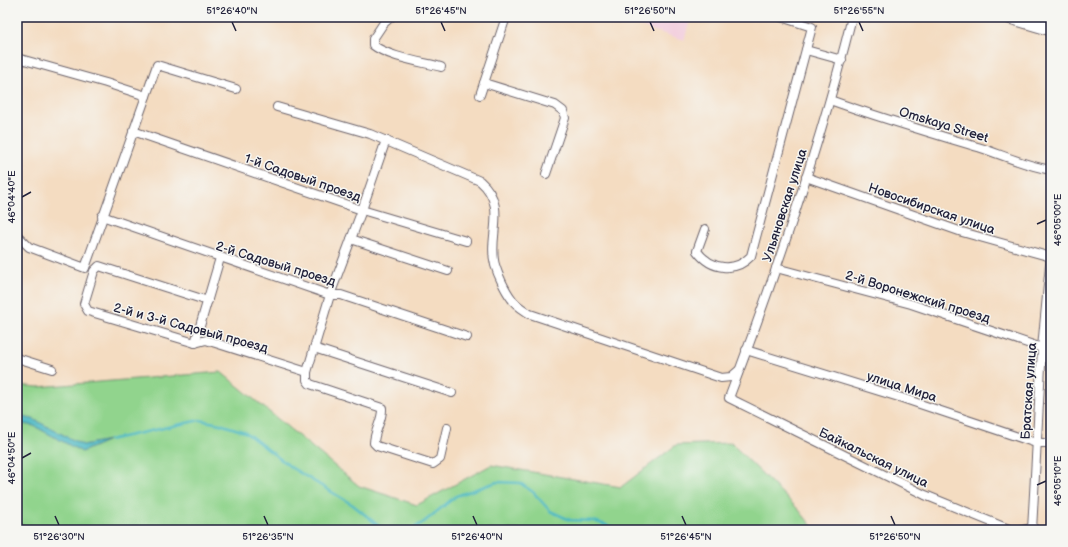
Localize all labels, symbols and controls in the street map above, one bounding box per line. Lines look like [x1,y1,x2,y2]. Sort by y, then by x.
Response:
text: 51°26'40"N [206,5,258,17]
text: 51°26'45"N [415,5,467,17]
text: 51°26'50"N [624,5,676,17]
text: 51°26'55"N [833,5,885,17]
street label: Omskaya Street [897,104,990,146]
street label: Ульяновская улица [759,146,811,264]
street label: 1-й Садовый проезд [242,151,363,205]
text: 46°04'40"E [6,170,18,224]
street label: Новосибирская улица [866,180,997,238]
text: 46°05'00"E [1052,193,1064,246]
street label: 2-й Садовый проезд [214,238,338,290]
street label: 2-й Воронежский проезд [843,267,992,327]
street label: 2-й и 3-й Садовый проезд [112,300,270,356]
street label: Братская улица [1018,342,1040,440]
street label: улица Мира [865,368,939,406]
street label: Байкальская улица [816,424,931,491]
text: 46°04'50"E [6,431,18,484]
text: 46°05'10"E [1052,455,1064,506]
text: 51°26'30"N [33,531,85,543]
text: 51°26'35"N [242,531,294,543]
text: 51°26'40"N [451,531,503,543]
text: 51°26'45"N [660,531,712,543]
text: 51°26'50"N [869,531,921,543]

